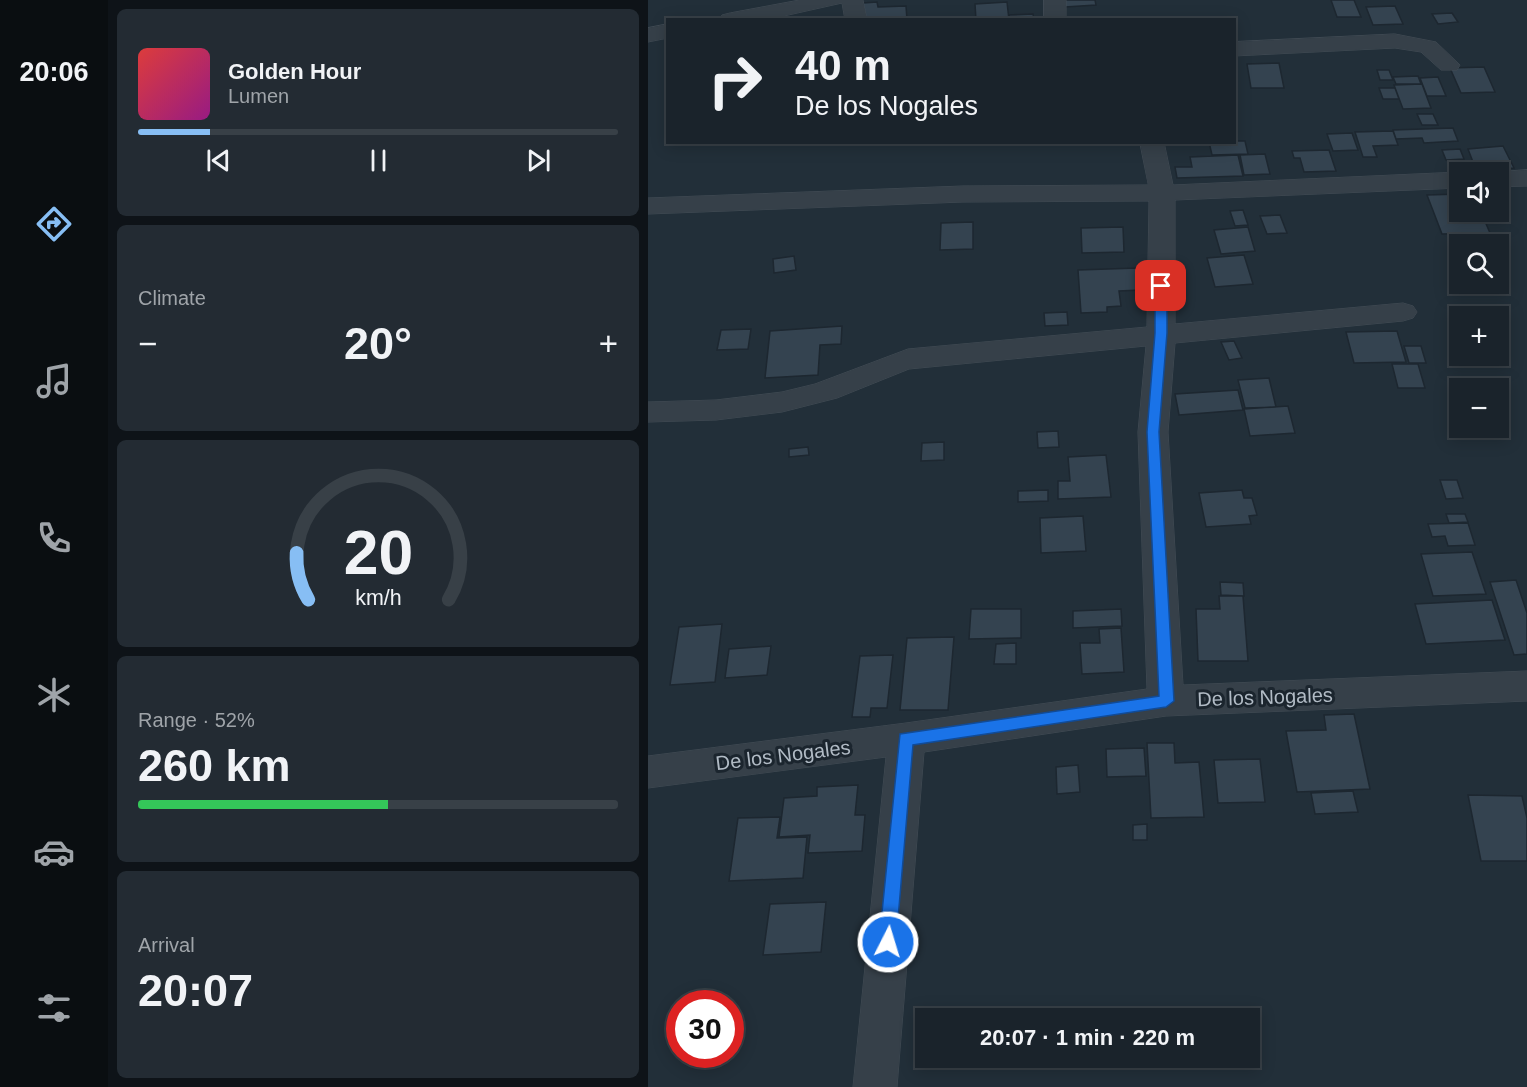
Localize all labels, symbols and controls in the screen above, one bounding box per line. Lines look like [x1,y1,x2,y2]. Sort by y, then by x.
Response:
icon: right [696,42,774,120]
text: 40 m [795,42,891,89]
text: 20:06 [19,57,89,87]
text: Golden Hour [228,59,361,84]
text: Lumen [228,85,289,107]
text: De los Nogales [795,91,978,121]
icon: previous [202,144,235,177]
icon: pause [362,144,395,177]
icon: next [522,144,555,177]
map controls [1449,162,1509,438]
button: sound [1449,162,1509,222]
icon: directions [33,203,75,245]
button: search [1449,234,1509,294]
pin [1135,260,1186,311]
icon: arrive [1144,269,1177,302]
text: Climate [138,287,206,309]
button: + [1449,306,1509,366]
text: 20° [344,318,412,369]
text: − [138,325,157,362]
text: + [599,325,618,362]
icon: music [33,360,75,402]
button: − [1449,378,1509,438]
icon: phone [33,517,75,559]
text: 20 [343,519,413,588]
text: km/h [355,587,401,611]
icon: climate [33,674,75,716]
street label: De los Nogales [1197,684,1333,710]
text: Range · 52% [138,709,255,731]
street label: De los Nogales [714,736,852,774]
text: 260 km [138,740,291,791]
icon: car [33,831,75,873]
position arrow [856,910,920,974]
text: Arrival [138,934,195,956]
text: 20:07 [138,965,253,1016]
icon: filters [33,987,75,1029]
speed limit sign: 30 [666,990,744,1068]
text: 20:07 · 1 min · 220 m [980,1025,1195,1050]

